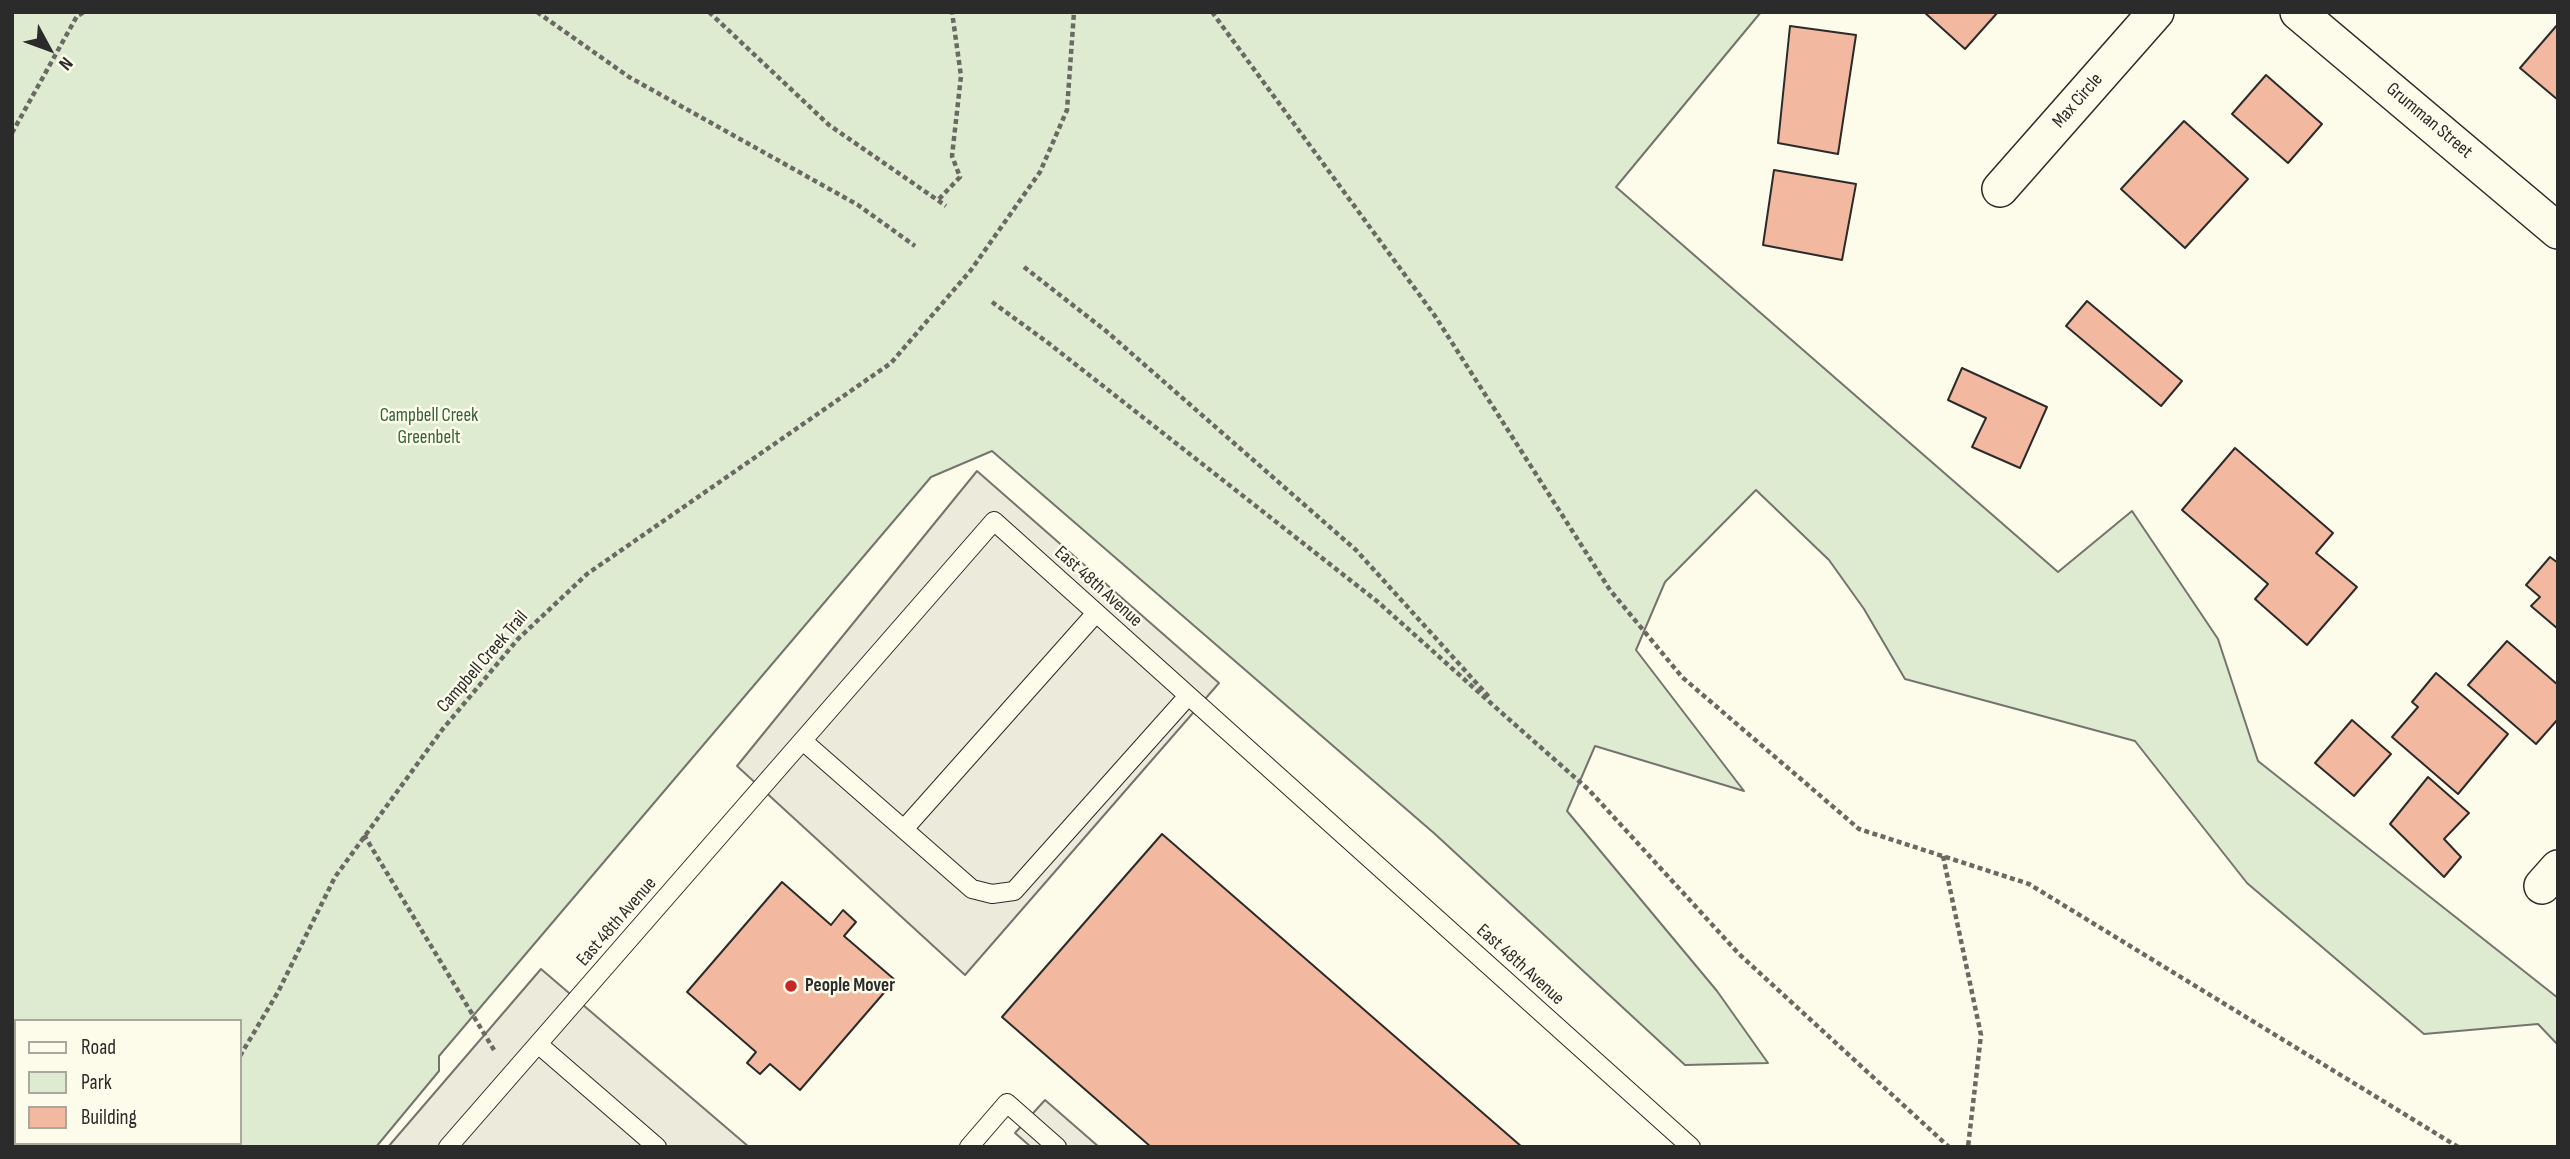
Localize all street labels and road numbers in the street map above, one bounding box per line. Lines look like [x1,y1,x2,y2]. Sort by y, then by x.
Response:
street label: Max Circle [2048,69,2108,133]
street label: Grumman Street [2381,78,2477,164]
street label: East 48th Avenue [1049,542,1147,632]
street label: Campbell Creek Trail [433,606,533,718]
street label: East 48th Avenue [572,873,662,971]
street label: East 48th Avenue [1471,920,1569,1010]

